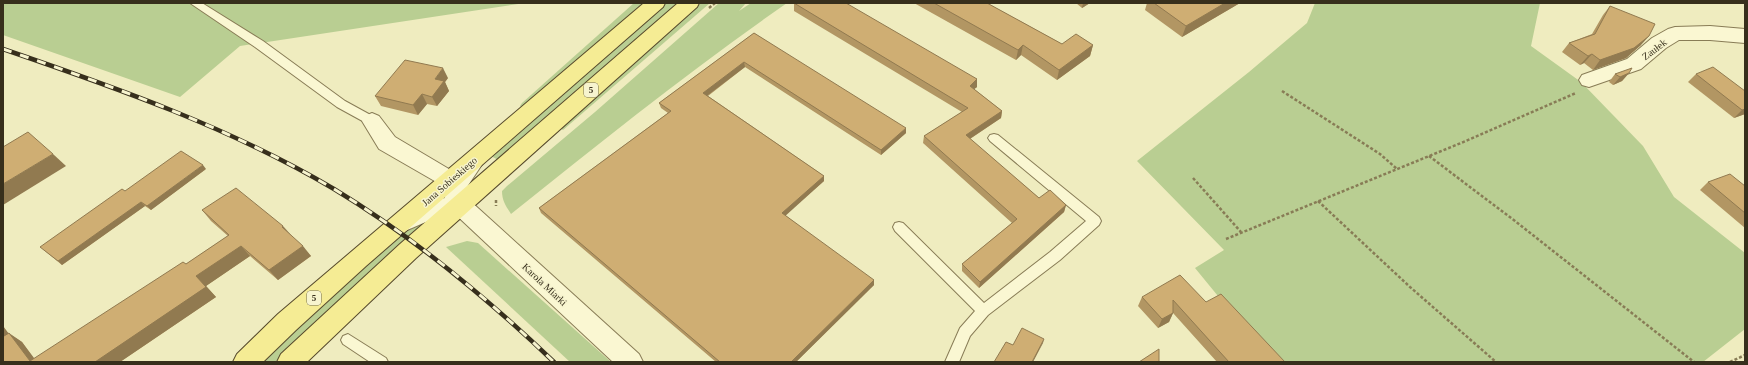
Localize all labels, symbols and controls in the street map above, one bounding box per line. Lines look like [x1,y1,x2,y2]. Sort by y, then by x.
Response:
street label: Zaułek [1640,37,1669,62]
road number: 5 [584,83,598,97]
street label: Jana Sobieskiego [420,155,479,208]
street label: Karola Miarki [520,261,569,308]
road number: 5 [307,291,321,305]

